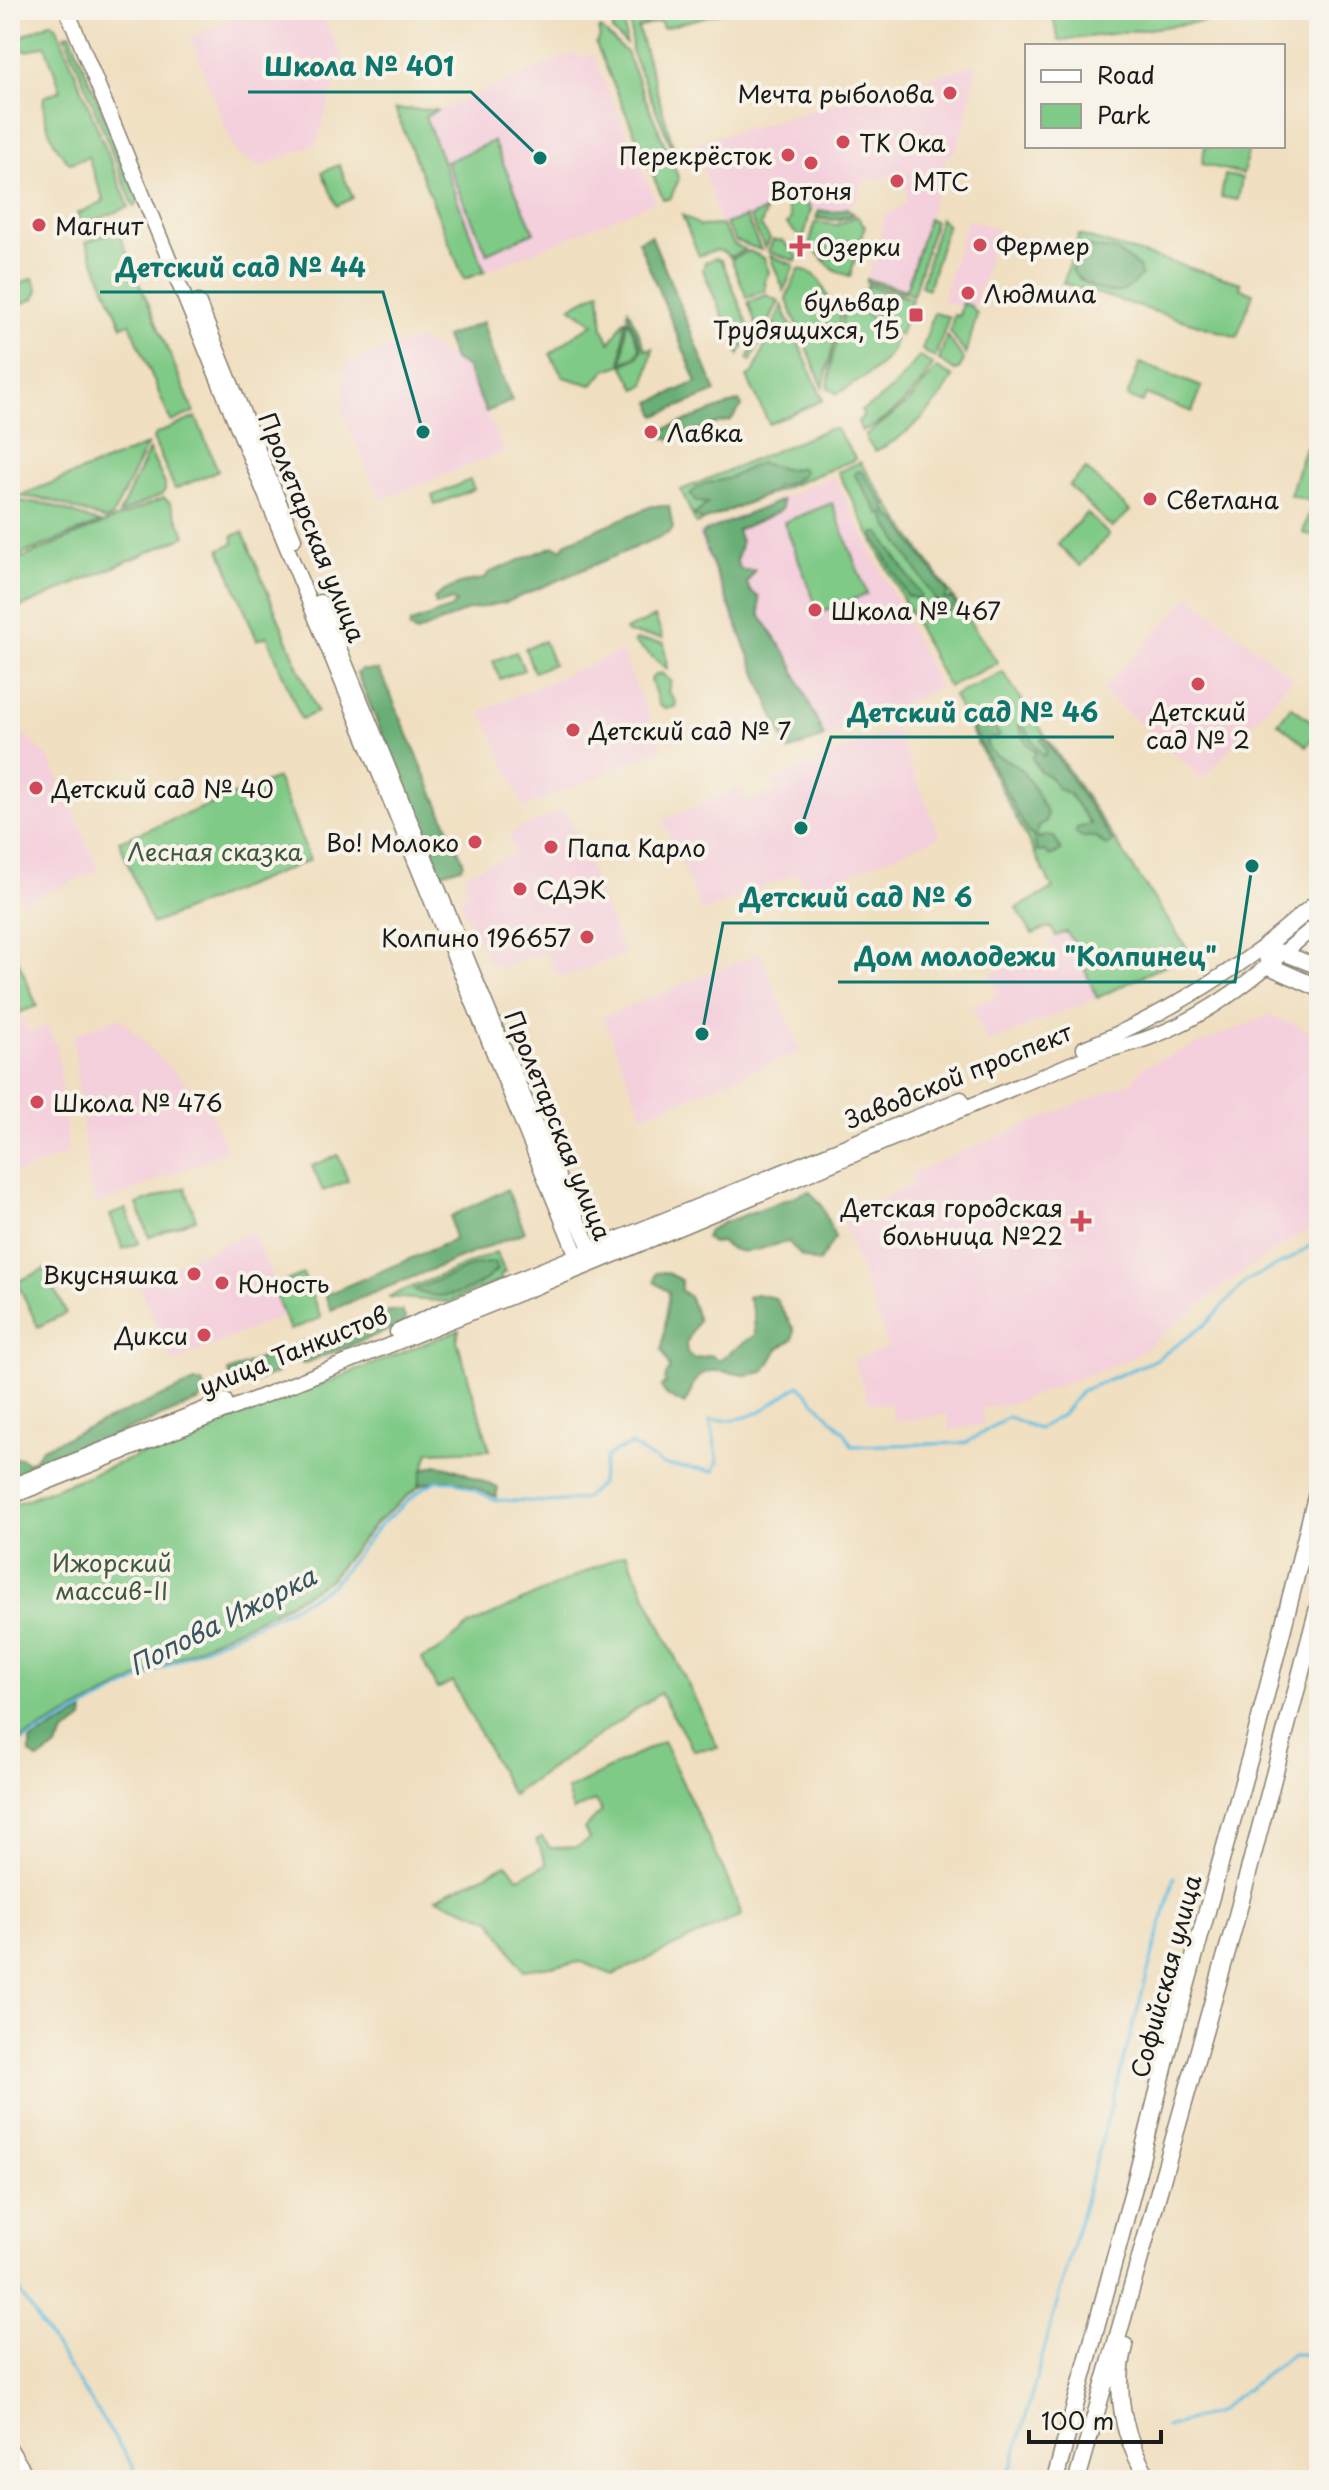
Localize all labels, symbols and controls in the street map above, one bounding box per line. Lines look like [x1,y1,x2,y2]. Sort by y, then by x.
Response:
callout: Школа № 401 [248,42,471,92]
legend [1025,44,1285,148]
text: Школа № 401 [264,46,454,85]
text: Road [1097,56,1155,92]
place label: Мечта рыболова [737,75,934,111]
marker: Мечта рыболова [941,84,959,102]
text: Park [1097,96,1151,132]
place label: ТК Ока [859,124,946,160]
marker: ТК Ока [834,133,852,151]
place label: Перекрёсток [619,137,773,173]
marker: Перекрёсток [779,146,797,164]
marker: Вотоня [802,154,820,172]
place label: МТС [913,163,969,199]
place label: Вотоня [770,172,852,208]
marker: МТС [888,172,906,190]
place label: Магнит [55,207,144,243]
marker: Магнит [30,216,48,234]
place label: Фермер [996,227,1090,263]
place label: Озерки [816,228,901,264]
marker: Фермер [971,236,989,254]
marker: Озерки [791,237,809,255]
callout: Детский сад № 44 [100,242,383,292]
text: Детский сад № 44 [115,247,366,286]
place label: Людмила [984,275,1096,311]
place label: бульвар Трудящихся, 15 [713,283,900,347]
marker: Людмила [959,284,977,302]
marker: бульвар Трудящихся, 15 [907,306,925,324]
street label: Пролетарская улица [250,407,376,647]
place label: Лавка [667,414,743,450]
marker: Лавка [642,423,660,441]
place label: Светлана [1166,481,1279,517]
marker: Светлана [1141,490,1159,508]
place label: Школа № 467 [831,592,1001,628]
marker: Школа № 467 [806,601,824,619]
marker: Детский сад № 2 [1189,675,1207,693]
callout: Детский сад № 46 [831,687,1114,737]
text: Детский сад № 46 [847,692,1098,731]
place label: Детский сад № 2 [1146,693,1250,757]
place label: Детский сад № 7 [588,712,791,748]
marker: Детский сад № 7 [564,721,582,739]
place label: Детский сад № 40 [51,770,274,806]
marker: Детский сад № 40 [27,779,45,797]
place label: Во! Молоко [326,824,459,860]
place label: Папа Карло [567,829,706,865]
park label: Лесная сказка [128,833,302,869]
marker: Во! Молоко [466,833,484,851]
marker: Папа Карло [542,838,560,856]
place label: СДЭК [536,871,606,907]
callout: Детский сад № 6 [723,873,989,923]
text: Детский сад № 6 [739,877,972,916]
marker: СДЭК [511,880,529,898]
place label: Колпино 196657 [381,919,571,955]
marker: Колпино 196657 [578,928,596,946]
callout: Дом молодежи "Колпинец" [838,932,1235,982]
text: Дом молодежи "Колпинец" [854,936,1217,975]
street label: Пролетарская улица [496,1005,622,1245]
street label: Заводской проспект [839,1013,1077,1137]
place label: Школа № 476 [53,1084,223,1120]
marker: Школа № 476 [28,1093,46,1111]
place label: Детская городская больница №22 [840,1189,1063,1253]
marker: Детская городская больница №22 [1070,1210,1092,1232]
place label: Вкусняшка [42,1256,178,1292]
marker: Вкусняшка [185,1265,203,1283]
place label: Юность [238,1265,329,1301]
marker: Юность [213,1274,231,1292]
street label: улица Танкистов [193,1296,393,1404]
place label: Дикси [114,1317,188,1353]
marker: Дикси [195,1326,213,1344]
park label: Ижорский массив-II [52,1544,172,1608]
water label: Попова Ижорка [122,1556,323,1684]
street label: Софийская улица [1121,1870,1209,2082]
scale bar [1029,2394,1161,2444]
text: 100 m [1041,2402,1114,2438]

